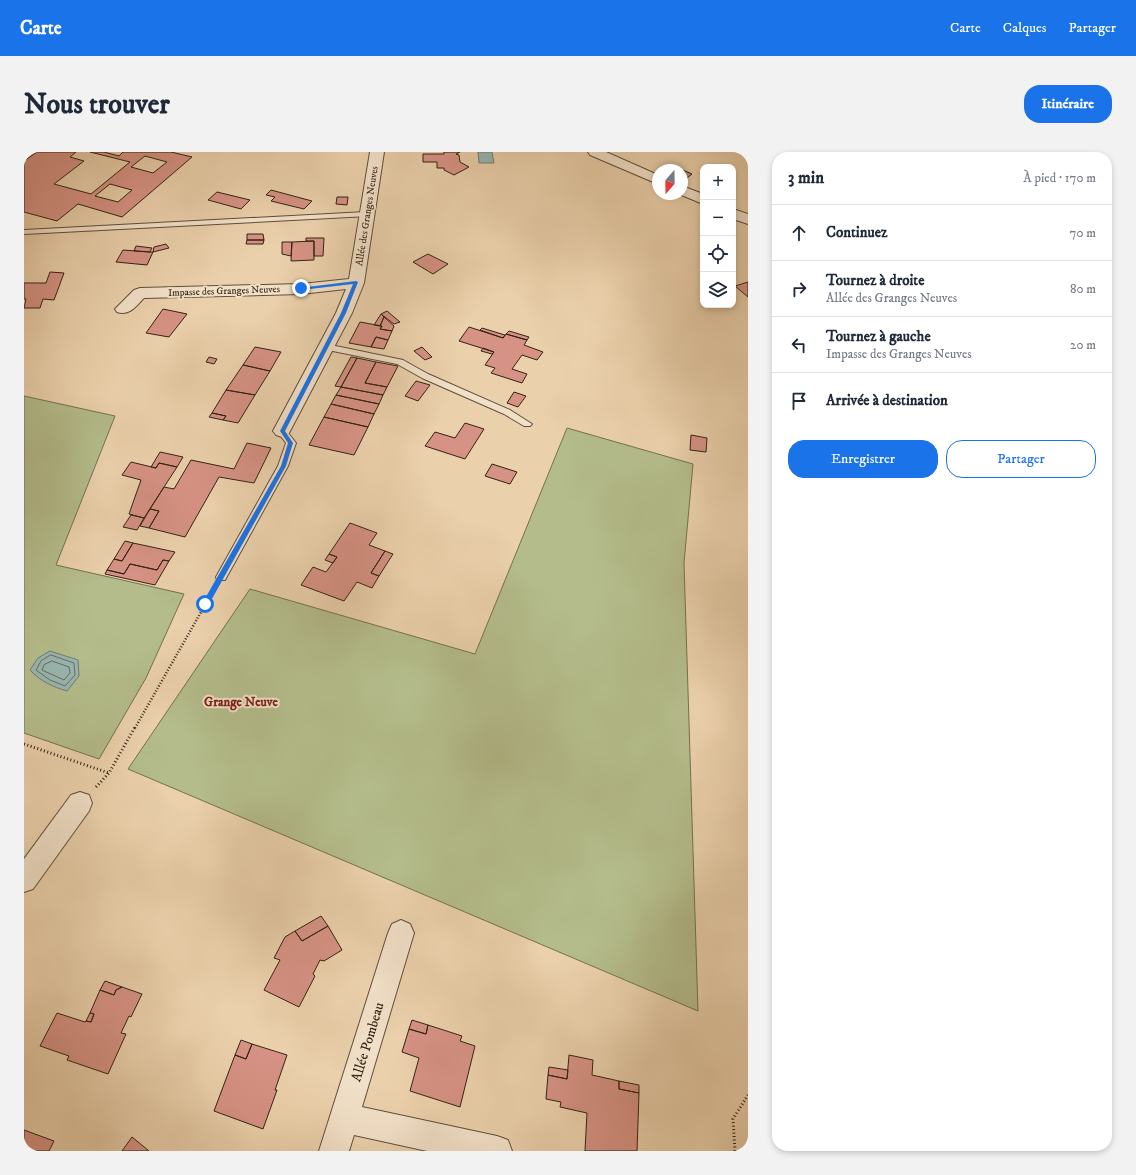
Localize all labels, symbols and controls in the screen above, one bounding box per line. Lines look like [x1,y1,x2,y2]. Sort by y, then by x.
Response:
text: Carte [20,17,62,40]
text: Carte [950,19,981,37]
text: Calques [1003,19,1046,37]
text: Partager [1068,19,1116,37]
button: Itinéraire [1024,85,1112,123]
text: Nous trouver [24,87,170,122]
north arrow [652,164,688,200]
map controls [700,164,736,308]
button: + [700,164,736,200]
street label: Allée des Granges Neuves [353,165,381,267]
text: 3 min [788,167,824,189]
text: À pied · 170 m [1023,170,1096,186]
button: − [700,200,736,236]
icon: ahead [788,222,810,244]
text: Continuez [826,223,887,242]
text: 70 m [1070,225,1096,241]
button: locate [700,236,736,272]
text: Tournez à droite [826,271,924,290]
button: layers [700,272,736,308]
icon: right [788,278,810,300]
route end [292,279,310,297]
text: 80 m [1070,281,1096,297]
street label: Impasse des Granges Neuves [168,283,281,299]
text: Allée des Granges Neuves [826,290,957,306]
text: Tournez à gauche [826,327,931,346]
icon: left [788,334,810,356]
text: 20 m [1070,337,1096,353]
text: Impasse des Granges Neuves [826,346,972,362]
icon: arrive [788,390,810,412]
text: Arrivée à destination [826,391,948,410]
button: Enregistrer [788,440,938,478]
button: Partager [946,440,1096,478]
route start [196,595,214,613]
district label: Grange Neuve [204,694,279,711]
street label: Allée Pombeau [347,1000,389,1084]

